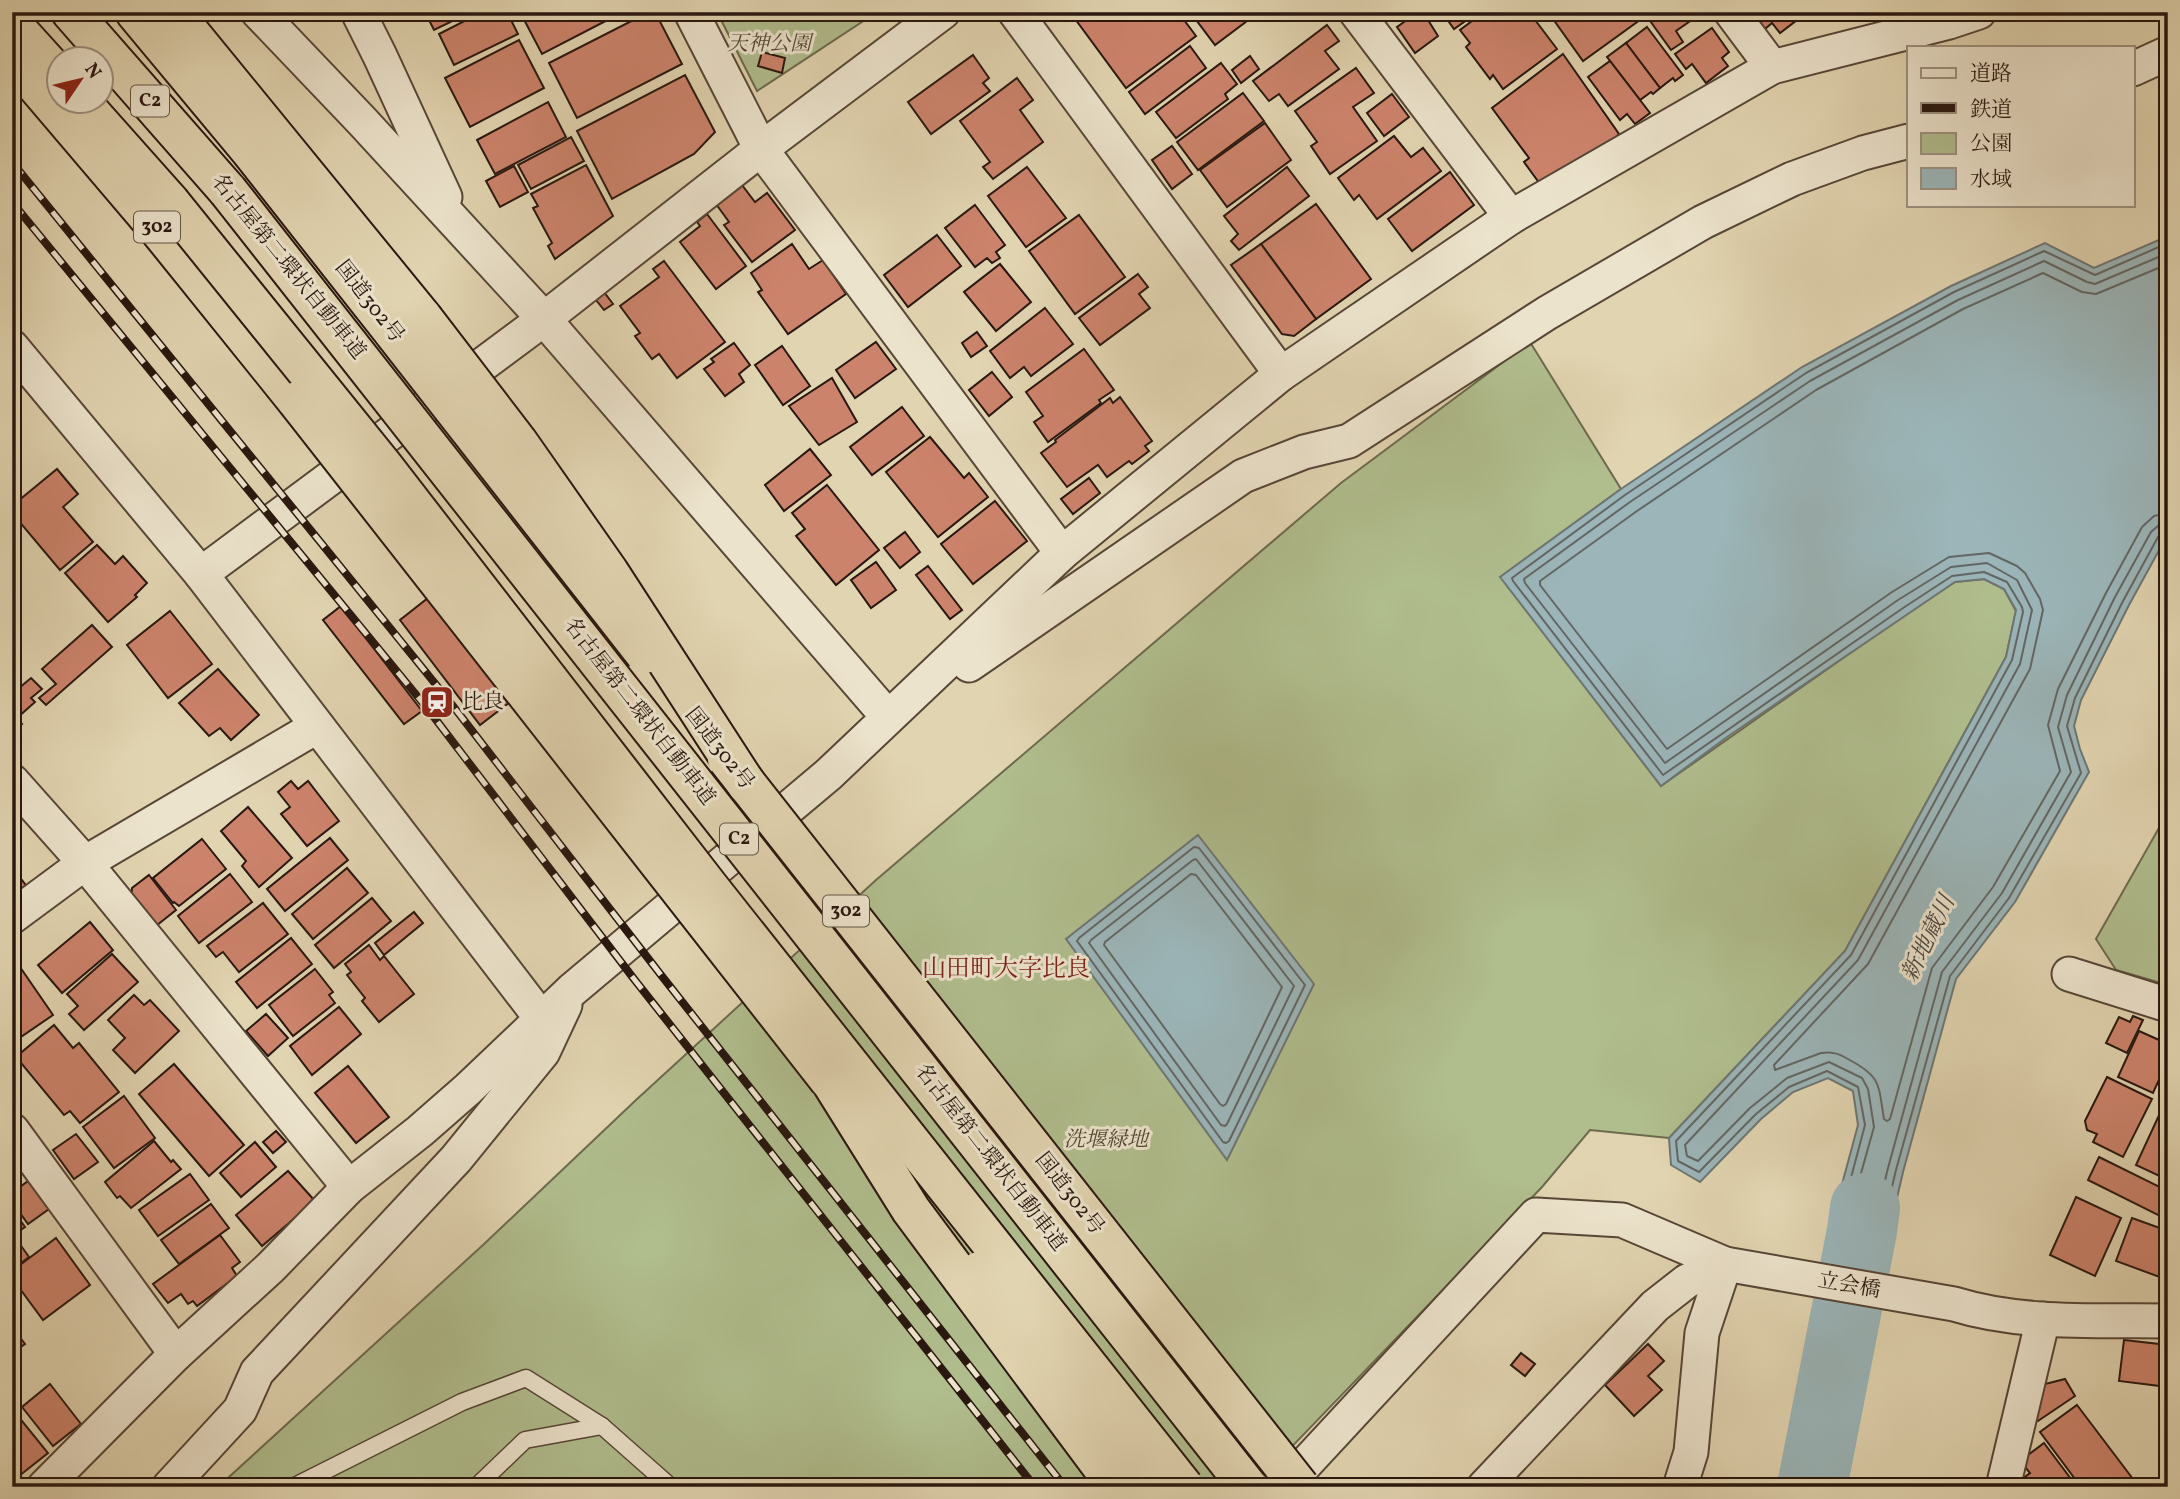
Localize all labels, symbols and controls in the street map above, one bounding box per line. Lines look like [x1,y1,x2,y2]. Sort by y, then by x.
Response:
park label: 天神公園 [727,30,814,59]
north arrow [46,46,116,116]
legend [1907,46,2134,206]
text: N [78,58,107,85]
text: 道路 [1970,60,2012,89]
road number: C2 [131,86,169,116]
text: 鉄道 [1970,96,2012,125]
text: 公園 [1970,130,2012,159]
text: 水域 [1970,166,2012,195]
street label: 名古屋第二環状自動車道 [204,168,372,366]
road number: 302 [134,212,180,243]
street label: 国道302号 [328,255,410,349]
street label: 名古屋第二環状自動車道 [556,612,722,812]
station icon: 比良 [418,683,456,721]
place label: 比良 [462,688,504,717]
street label: 国道302号 [678,702,760,796]
road number: C2 [720,824,758,854]
water label: 新地蔵川 [1894,888,1965,987]
road number: 302 [823,896,869,926]
district label: 山田町大字比良 [922,953,1090,987]
street label: 名古屋第二環状自動車道 [907,1058,1073,1258]
park label: 洗堰緑地 [1064,1126,1150,1155]
street label: 国道302号 [1028,1147,1110,1241]
street label: 立会橋 [1815,1266,1883,1306]

